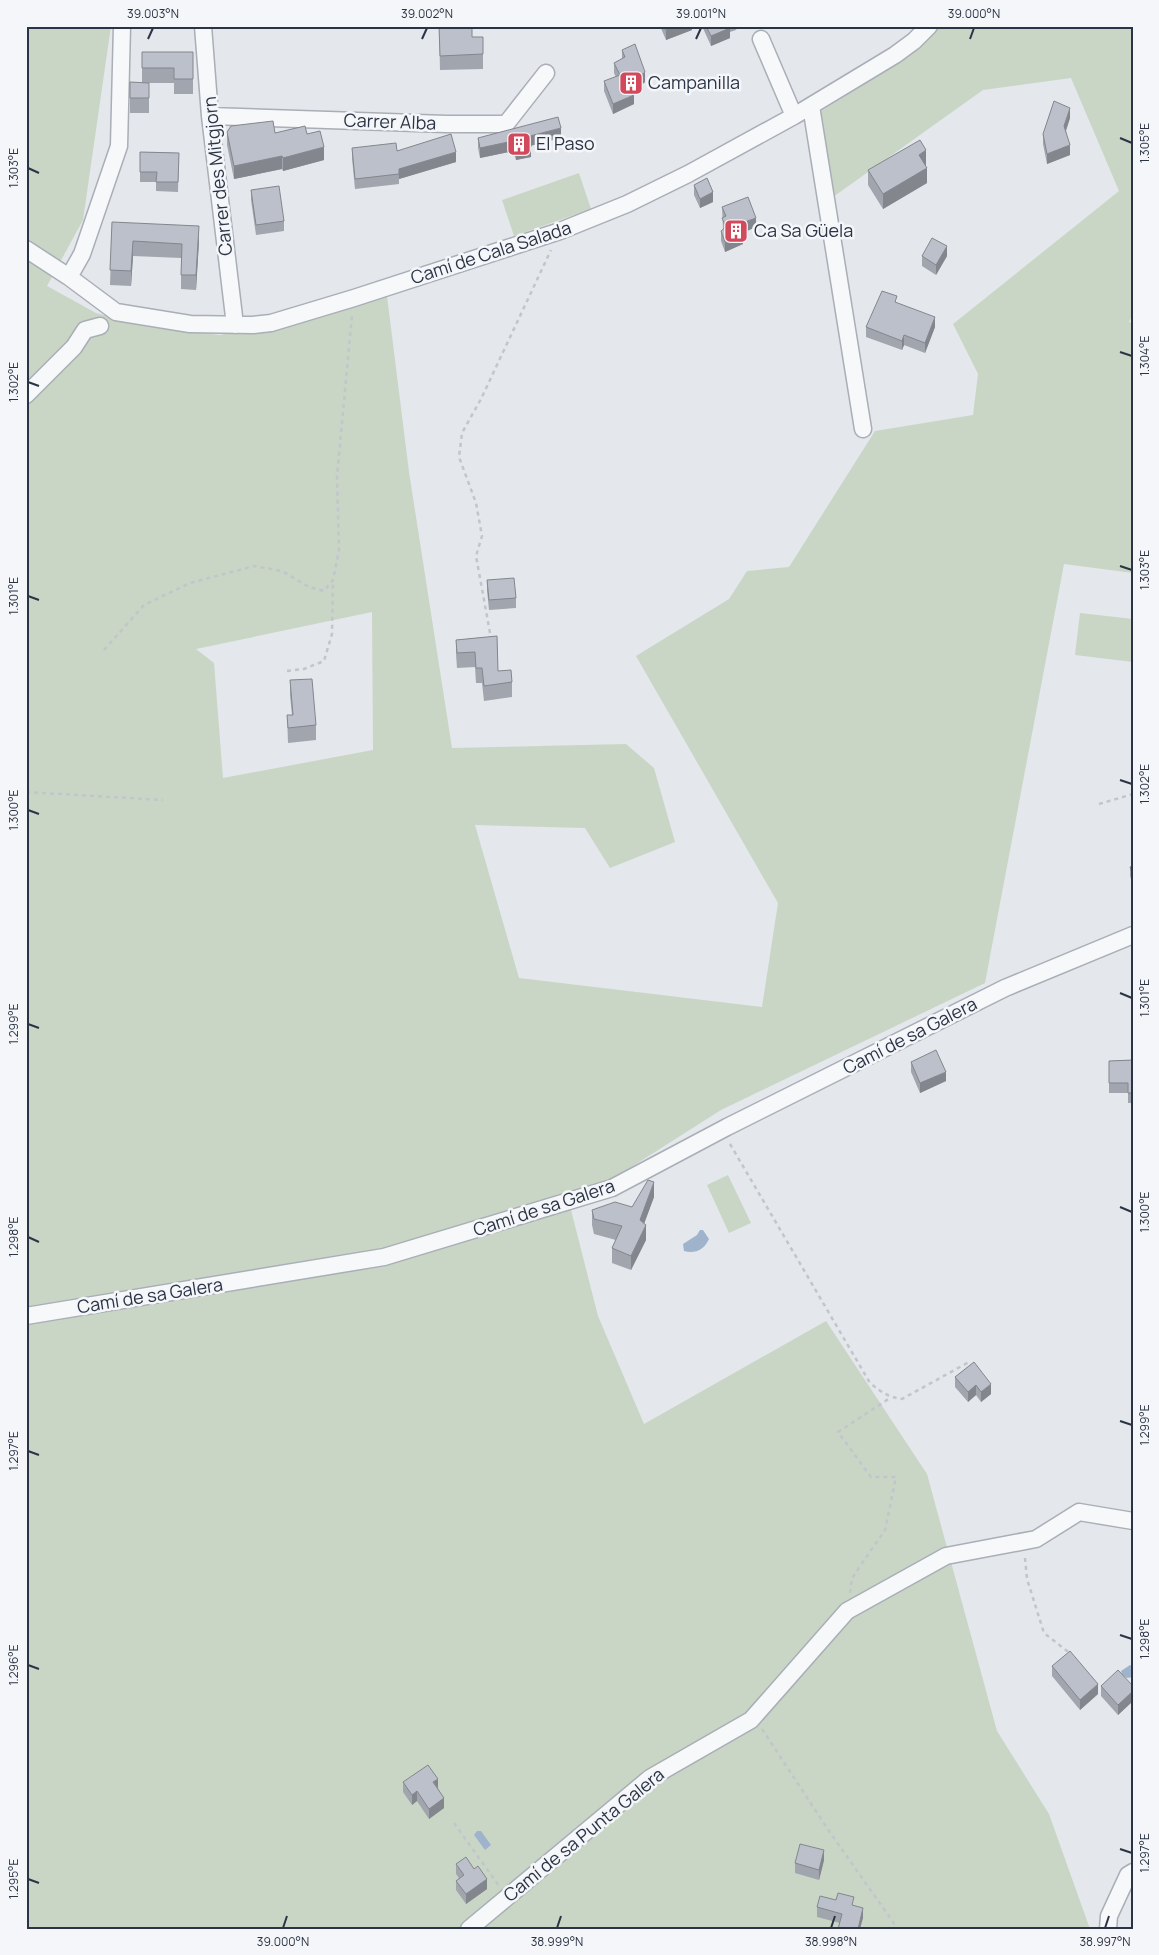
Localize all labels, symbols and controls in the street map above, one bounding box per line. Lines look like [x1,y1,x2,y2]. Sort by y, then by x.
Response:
text: 39.003°N [127,5,179,22]
text: 39.002°N [401,5,453,22]
text: 39.001°N [676,5,726,22]
text: 39.000°N [948,5,1000,22]
building icon: Campanilla [618,70,644,96]
place label: Campanilla [648,70,740,94]
street label: Carrer des Mitgjorn [197,95,237,257]
street label: Carrer Alba [343,107,437,135]
text: 1.305°E [1136,123,1153,163]
building icon: El Paso [506,131,532,157]
place label: El Paso [536,131,595,155]
text: 1.303°E [5,148,22,188]
street label: Camí de Cala Salada [407,215,574,289]
building icon: Ca Sa Güela [723,218,749,244]
place label: Ca Sa Güela [754,218,853,242]
text: 1.304°E [1136,336,1153,376]
text: 1.302°E [5,362,22,402]
text: 1.303°E [1136,550,1153,590]
text: 1.301°E [5,577,22,615]
text: 1.302°E [1136,764,1153,804]
text: 1.300°E [5,789,22,830]
text: 1.301°E [1136,979,1153,1017]
street label: Camí de sa Galera [838,991,981,1079]
text: 1.299°E [5,1003,22,1045]
street label: Camí de sa Galera [470,1173,617,1241]
text: 1.300°E [1136,1191,1153,1232]
text: 1.298°E [5,1216,22,1257]
street label: Camí de sa Galera [75,1272,224,1318]
text: 1.299°E [1136,1404,1153,1446]
text: 1.297°E [5,1431,22,1471]
text: 1.298°E [1136,1618,1153,1659]
text: 1.296°E [5,1644,22,1686]
street label: Camí de sa Punta Galera [498,1762,669,1907]
text: 1.297°E [1136,1833,1153,1873]
text: 1.295°E [5,1858,22,1899]
text: 39.000°N [257,1933,309,1950]
text: 38.999°N [531,1933,583,1950]
text: 38.998°N [805,1933,857,1950]
text: 38.997°N [1079,1933,1131,1950]

